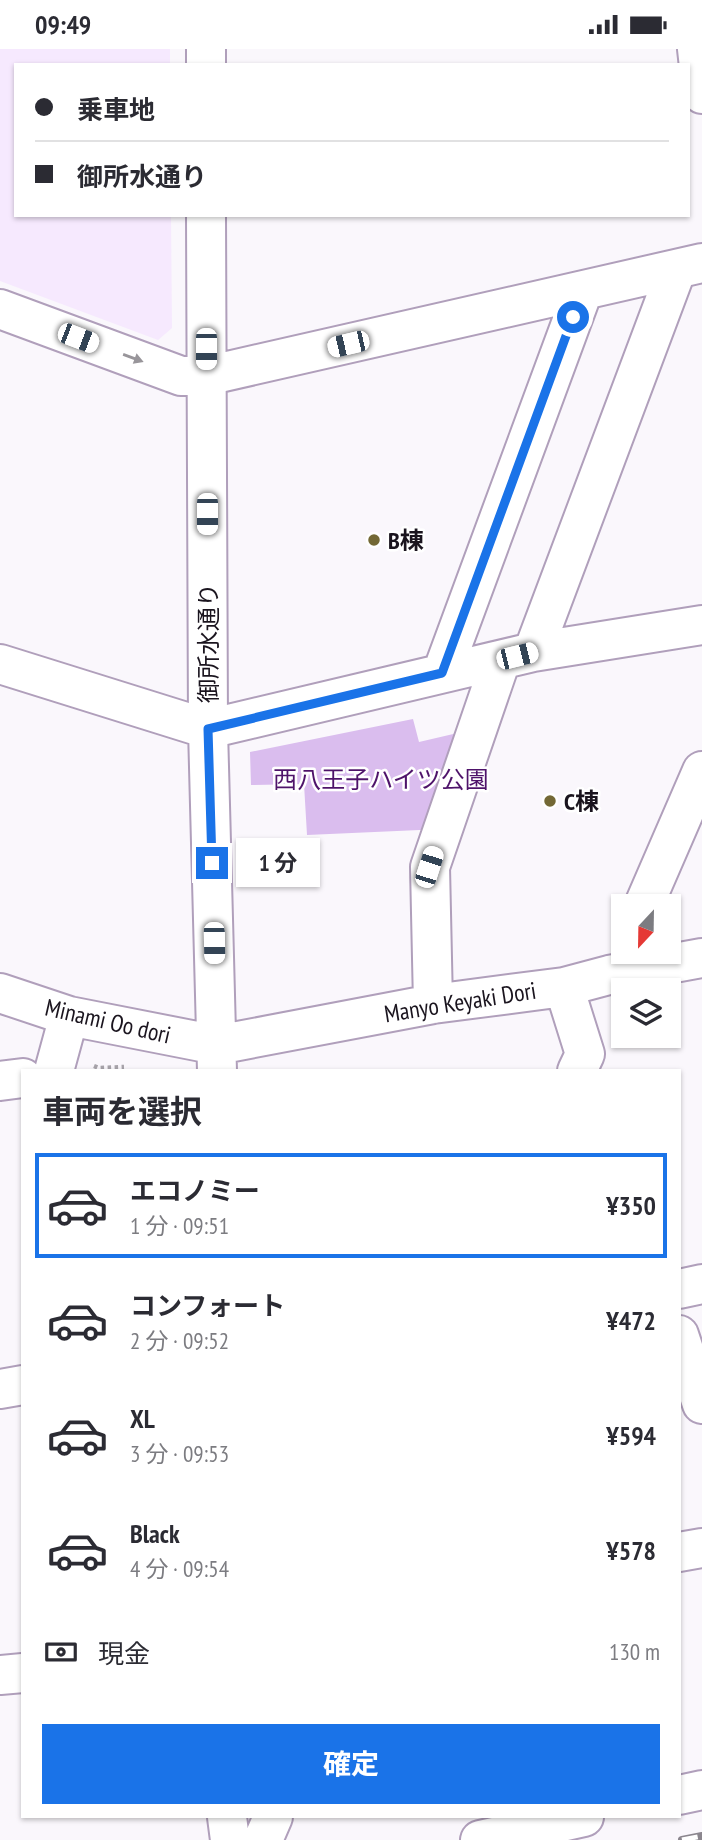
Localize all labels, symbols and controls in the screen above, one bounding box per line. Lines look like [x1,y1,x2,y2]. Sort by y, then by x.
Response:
text: 09:49 [35,8,91,41]
text: 乗車地 [77,93,155,126]
text: 御所水通り [77,160,207,193]
route start [557,301,589,333]
car [55,321,102,355]
car [196,328,217,370]
car [326,329,371,359]
one-way arrow [123,353,144,364]
car [197,493,218,535]
place label: B棟 [388,525,424,556]
marker: B棟 [366,532,382,548]
street label: 御所水通り [193,583,224,703]
car [495,641,540,671]
park label: 西八王子ハイツ公園 [273,764,489,795]
place label: C棟 [564,786,599,817]
marker: C棟 [542,793,558,809]
callout: 1 分 [236,839,320,887]
car [413,844,446,890]
route end [196,847,228,879]
text: 1 分 [259,848,297,877]
north arrow [611,894,681,964]
map controls [611,894,681,1048]
car [204,922,225,964]
street label: Manyo Keyaki Dori [382,975,538,1029]
button: layers [611,978,681,1048]
street label: Minami Oo dori [42,992,174,1050]
text: 車両を選択 [42,1090,202,1132]
icon: car [46,1174,109,1237]
text: エコノミー [130,1174,260,1207]
text: ¥350 [606,1189,656,1222]
text: 1 分 · 09:51 [130,1211,229,1240]
icon: car [46,1289,109,1352]
text: コンフォート [130,1289,285,1322]
text: ¥472 [606,1304,656,1337]
text: 2 分 · 09:52 [130,1326,229,1355]
text: XL [130,1402,155,1435]
icon: car [46,1404,109,1467]
text: ¥594 [606,1419,656,1452]
text: 3 分 · 09:53 [130,1439,229,1468]
text: Black [130,1517,180,1550]
icon: car [46,1519,109,1582]
text: ¥578 [606,1534,656,1567]
text: 4 分 · 09:54 [130,1554,229,1583]
icon: cash [42,1633,80,1671]
text: 現金 [98,1637,150,1670]
text: 130 m [609,1637,660,1666]
button: 確定 [42,1724,660,1804]

